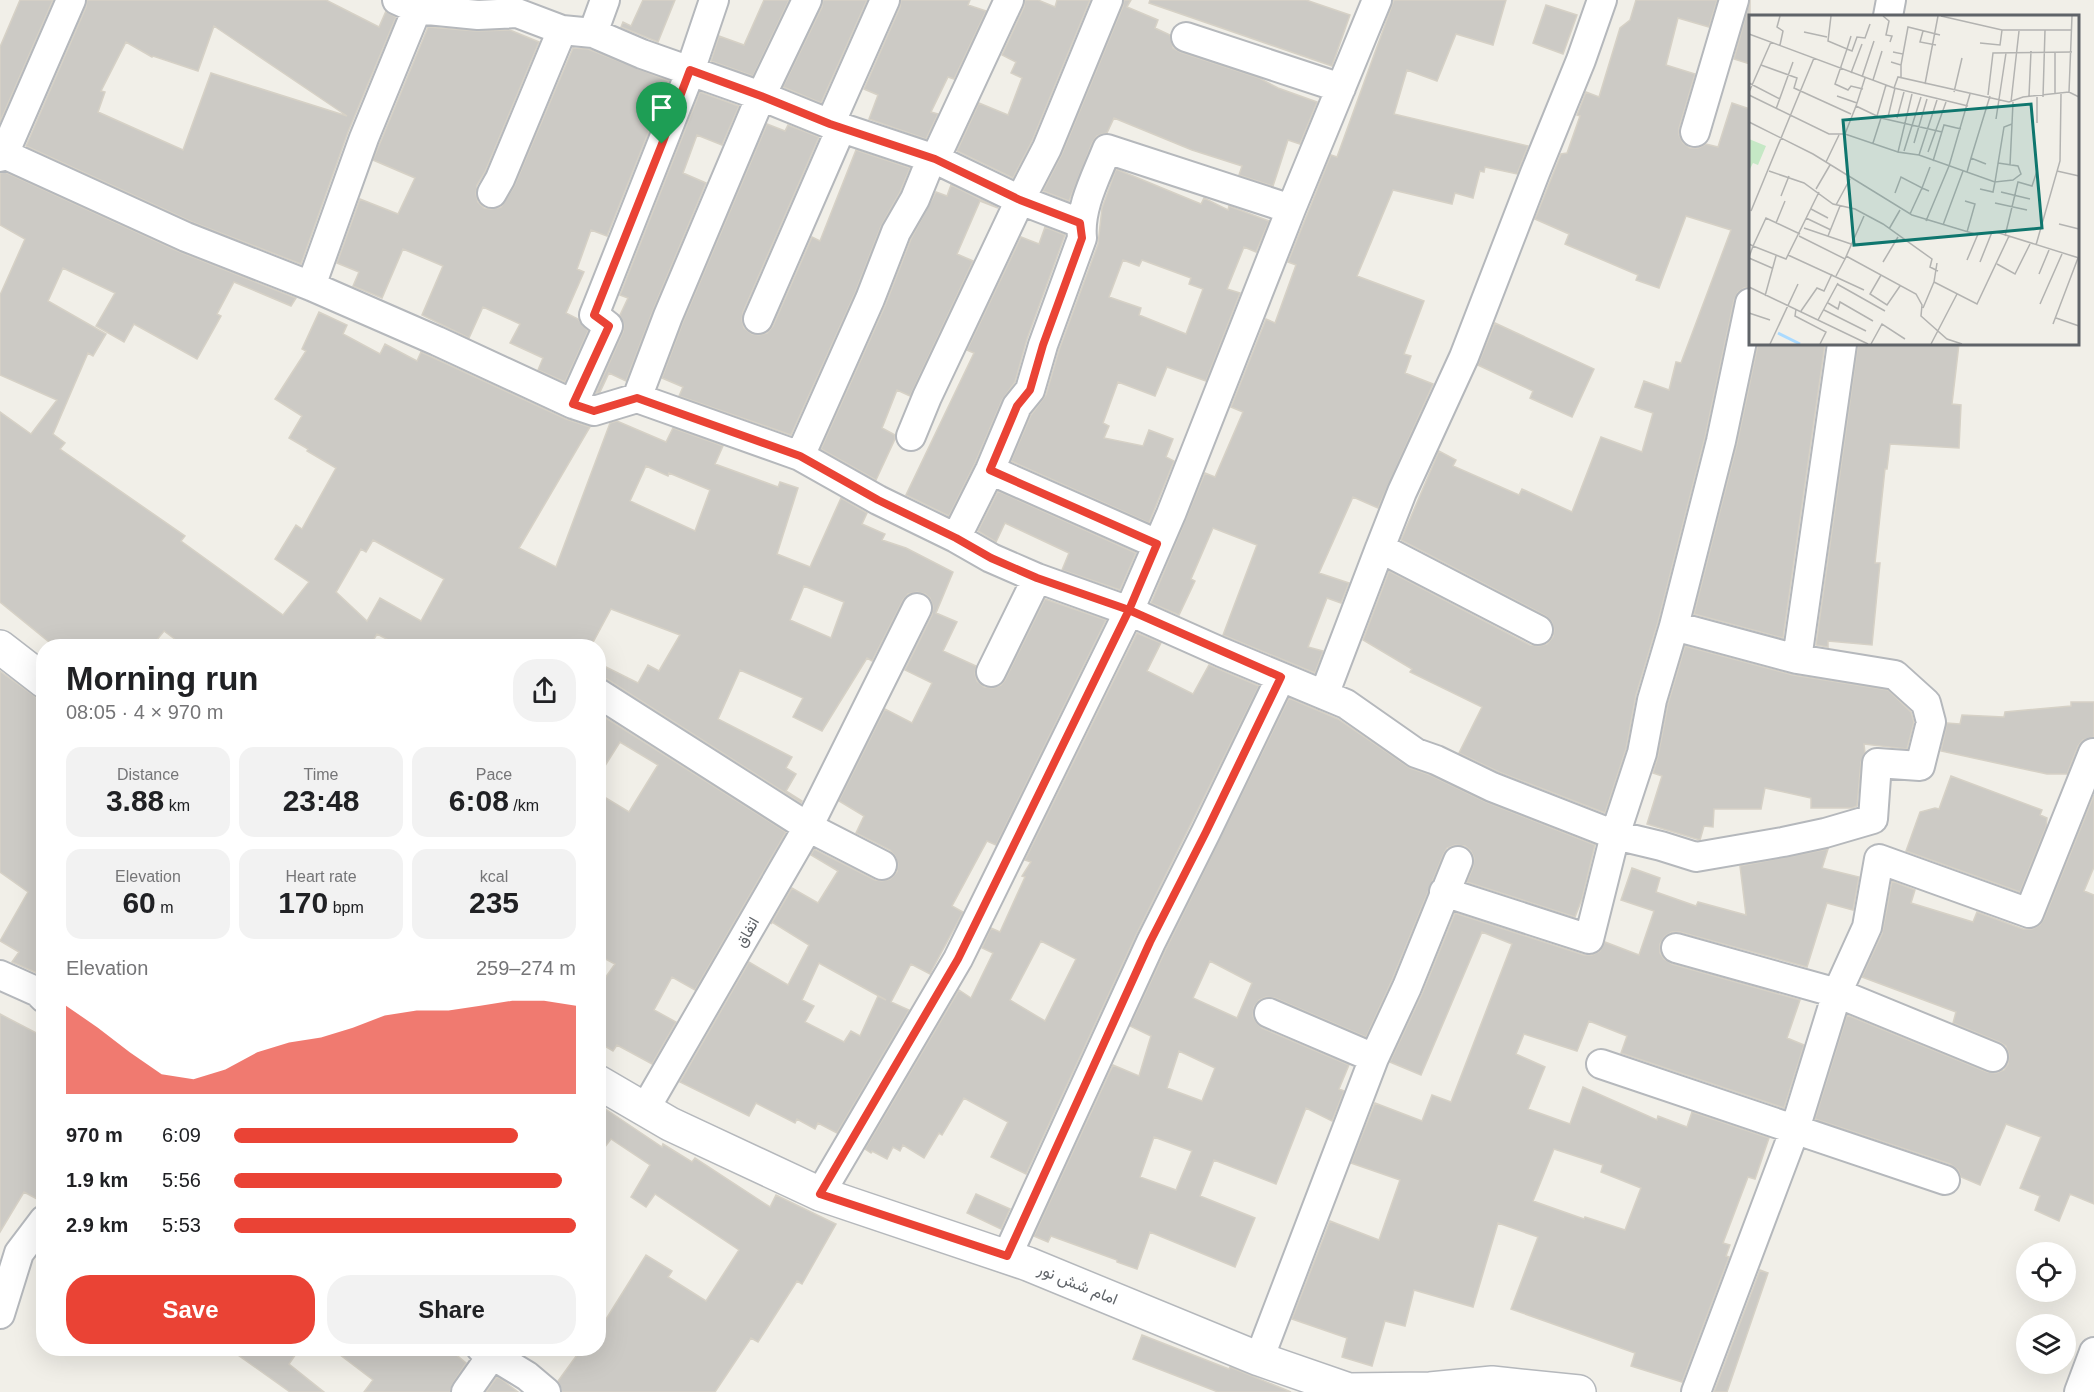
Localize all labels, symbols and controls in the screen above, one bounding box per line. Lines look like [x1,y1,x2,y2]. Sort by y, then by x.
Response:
inset map [1749,15,2079,345]
pin [636,82,687,144]
icon: arrive [645,91,678,124]
button: share [513,659,576,722]
text: Morning run [66,660,258,697]
text: 08:05 · 4 × 970 m [66,701,223,723]
text: Distance [117,766,179,783]
text: Time [304,766,338,783]
text: Pace [476,766,512,783]
text: 3.88 [106,784,164,817]
text: 23:48 [283,784,359,817]
text: 6:08 [449,784,509,817]
text: km [164,797,190,814]
text: /km [509,797,539,814]
text: Elevation [115,868,181,885]
text: Heart rate [285,868,357,885]
text: kcal [480,868,508,885]
text: 60 [122,886,156,919]
text: 170 [278,886,328,919]
text: 235 [469,886,519,919]
text: m [156,899,174,916]
text: bpm [328,899,364,916]
street label: اتفاق [732,914,763,951]
text: Elevation [66,957,148,979]
text: 259–274 m [476,957,576,979]
text: 970 m [66,1124,123,1146]
text: 6:09 [162,1124,201,1146]
text: 1.9 km [66,1169,128,1191]
text: 5:56 [162,1169,201,1191]
text: 2.9 km [66,1214,128,1236]
text: 5:53 [162,1214,201,1236]
map controls [2016,1242,2076,1374]
button: locate [2016,1242,2076,1302]
street label: امام شش نور [1034,1260,1120,1310]
button: Save [66,1275,315,1344]
button: Share [327,1275,576,1344]
button: layers [2016,1314,2076,1374]

